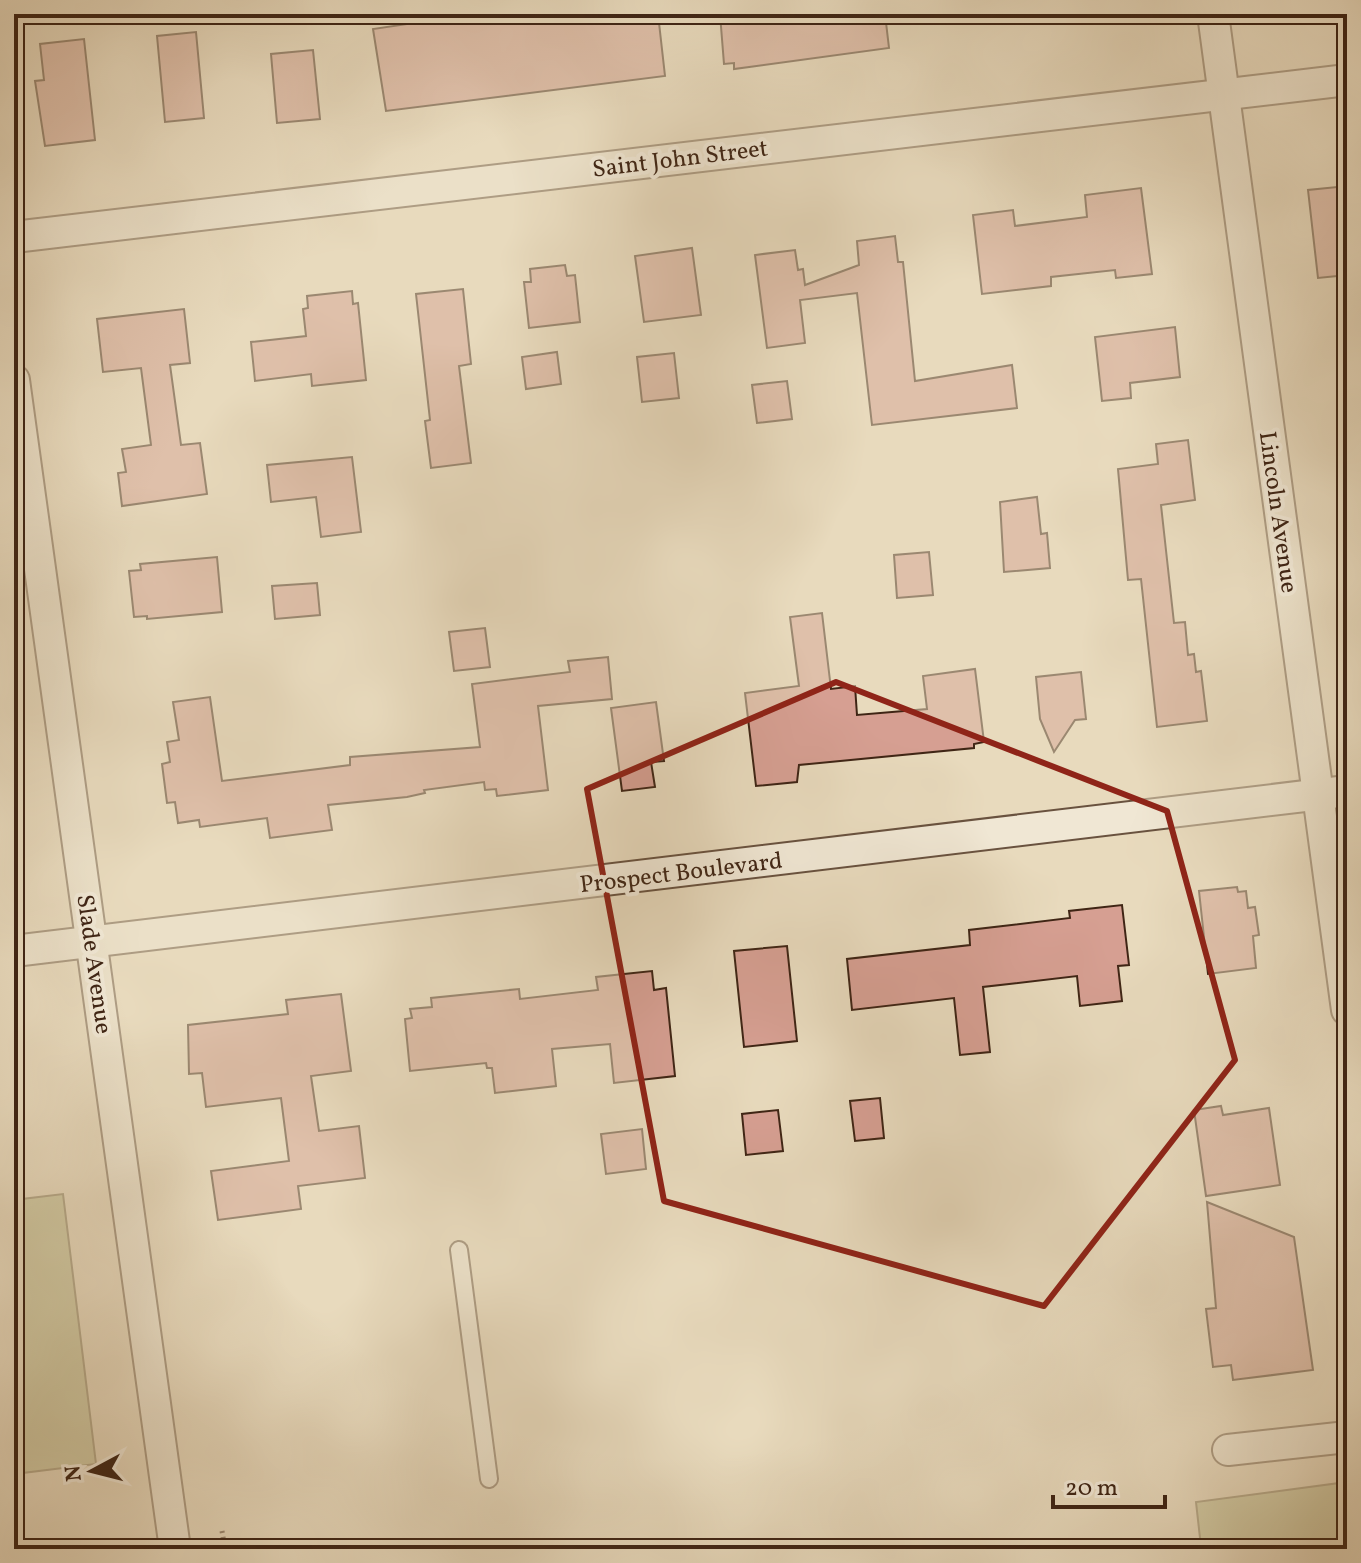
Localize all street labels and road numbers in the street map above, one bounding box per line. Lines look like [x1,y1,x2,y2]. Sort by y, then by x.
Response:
street label: Saint John Street [590,132,770,188]
street label: Lincoln Avenue [1249,429,1305,595]
street label: Prospect Boulevard [578,845,785,903]
street label: Slade Avenue [66,892,120,1036]

